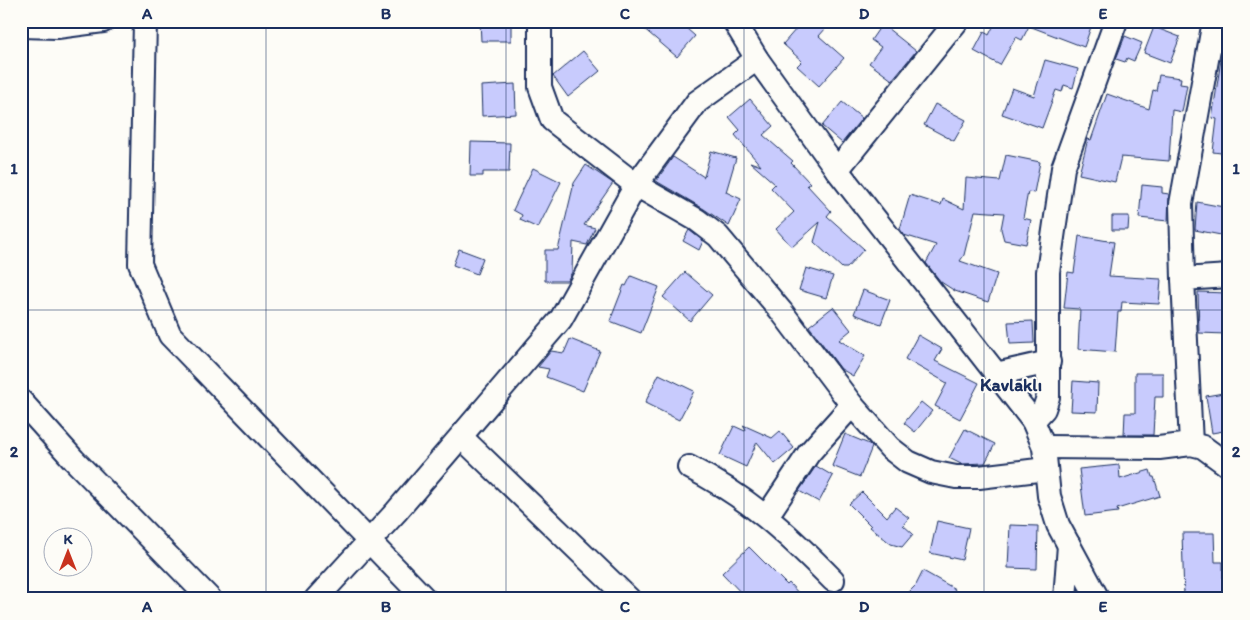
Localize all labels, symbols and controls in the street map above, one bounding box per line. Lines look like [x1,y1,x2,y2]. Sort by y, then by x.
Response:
text: A [141,4,153,23]
text: B [381,4,392,23]
text: C [620,4,631,23]
text: D [859,4,870,23]
text: E [1099,4,1108,23]
text: 1 [10,159,18,178]
text: 1 [1232,159,1240,178]
district label: Kavlaklı [980,374,1042,396]
text: 2 [10,442,19,461]
text: 2 [1232,442,1241,461]
north arrow [42,528,92,578]
text: K [64,531,74,548]
text: A [141,597,153,616]
text: B [381,597,392,616]
text: C [620,597,631,616]
text: D [859,597,870,616]
text: E [1099,597,1108,616]

